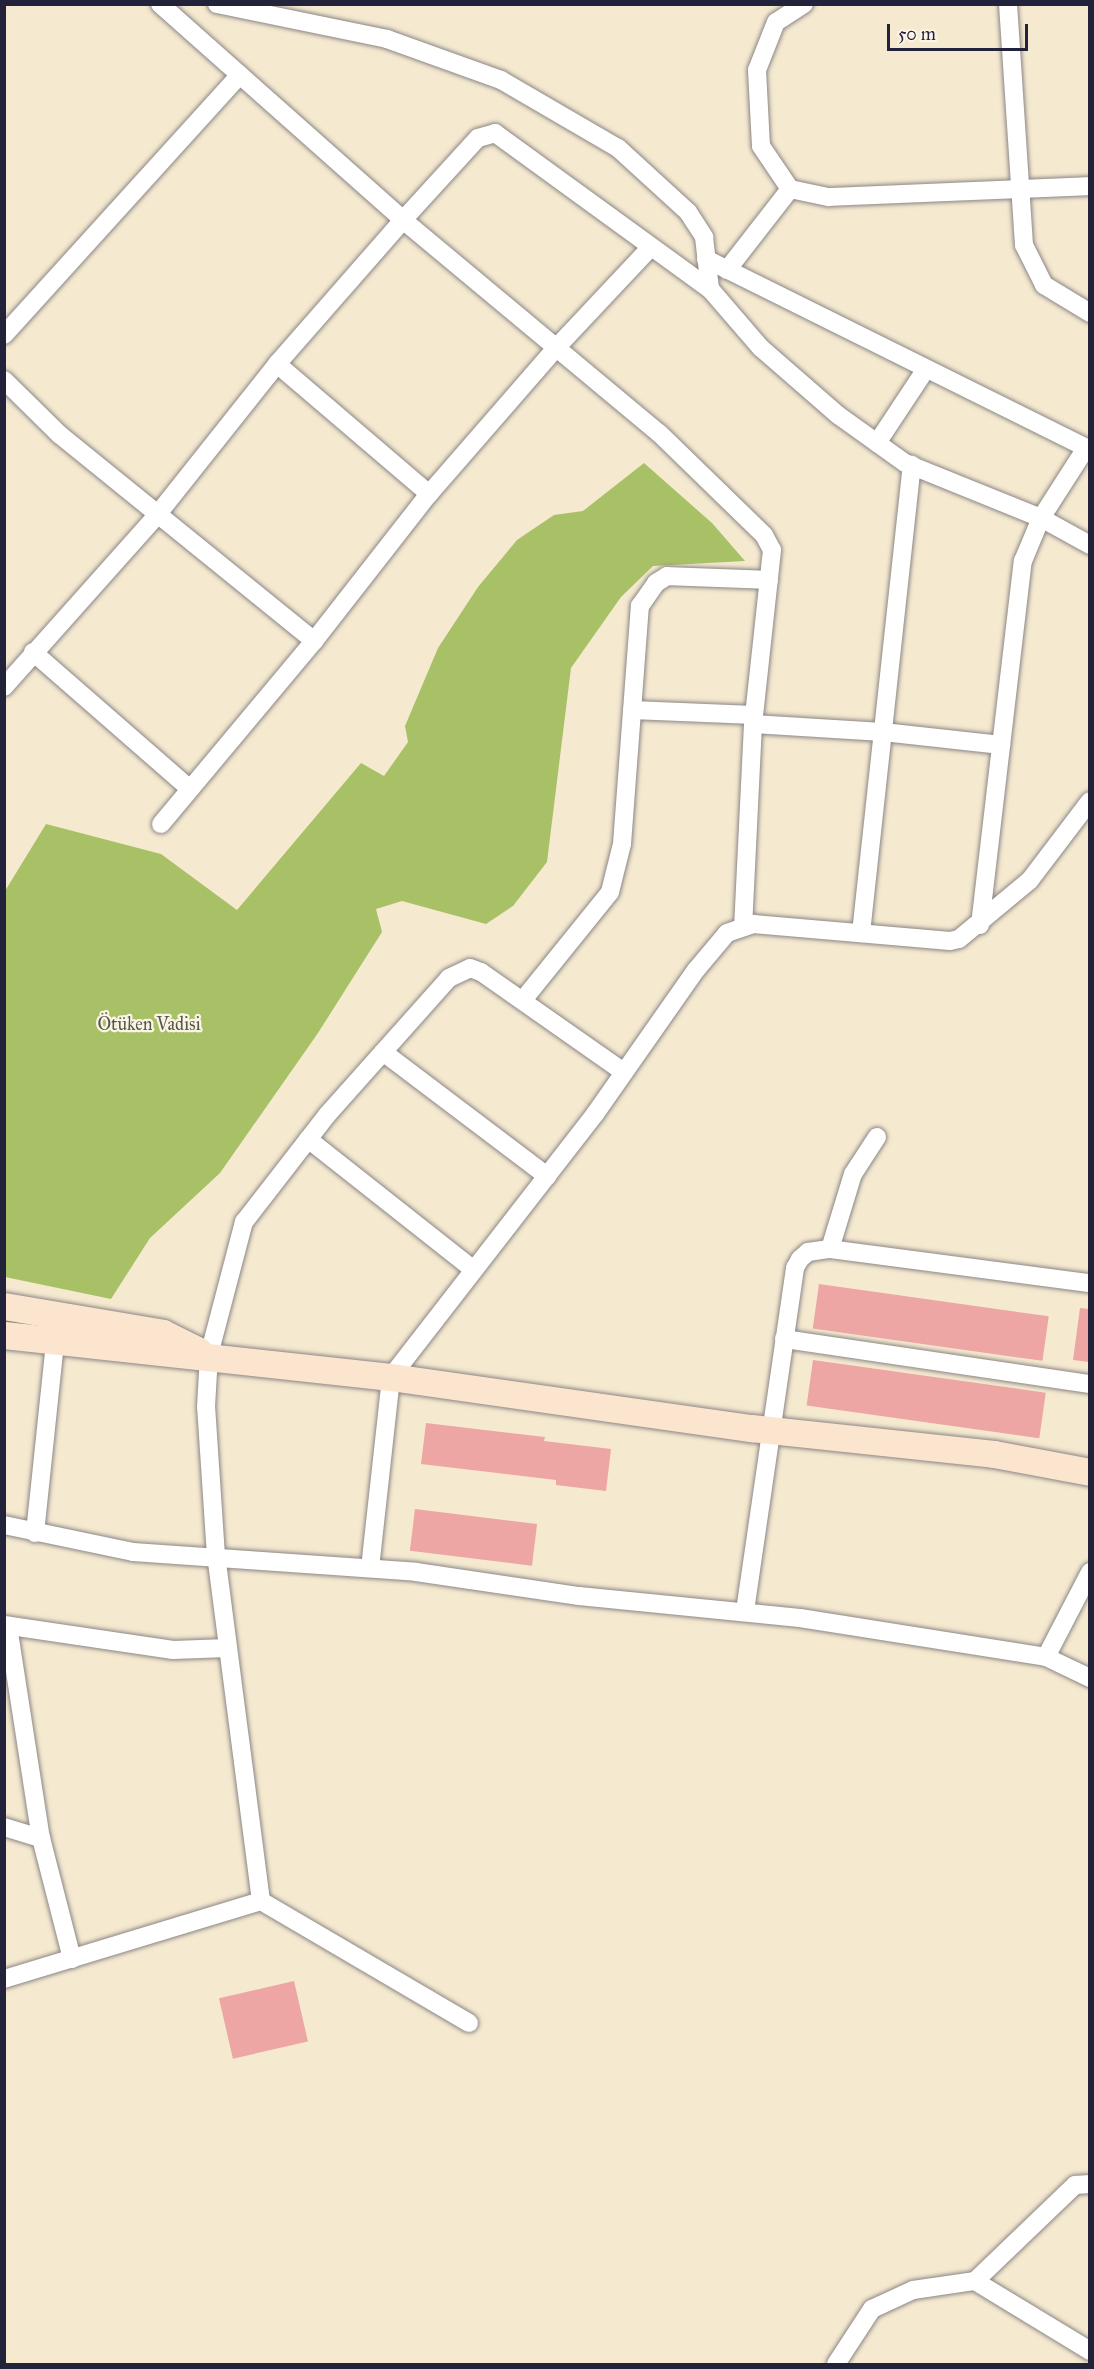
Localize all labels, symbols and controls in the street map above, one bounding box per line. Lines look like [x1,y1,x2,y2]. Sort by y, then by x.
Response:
scale bar [890,12,1031,50]
text: 50 m [898,23,936,45]
park label: Ötüken Vadisi [97,1013,201,1035]

